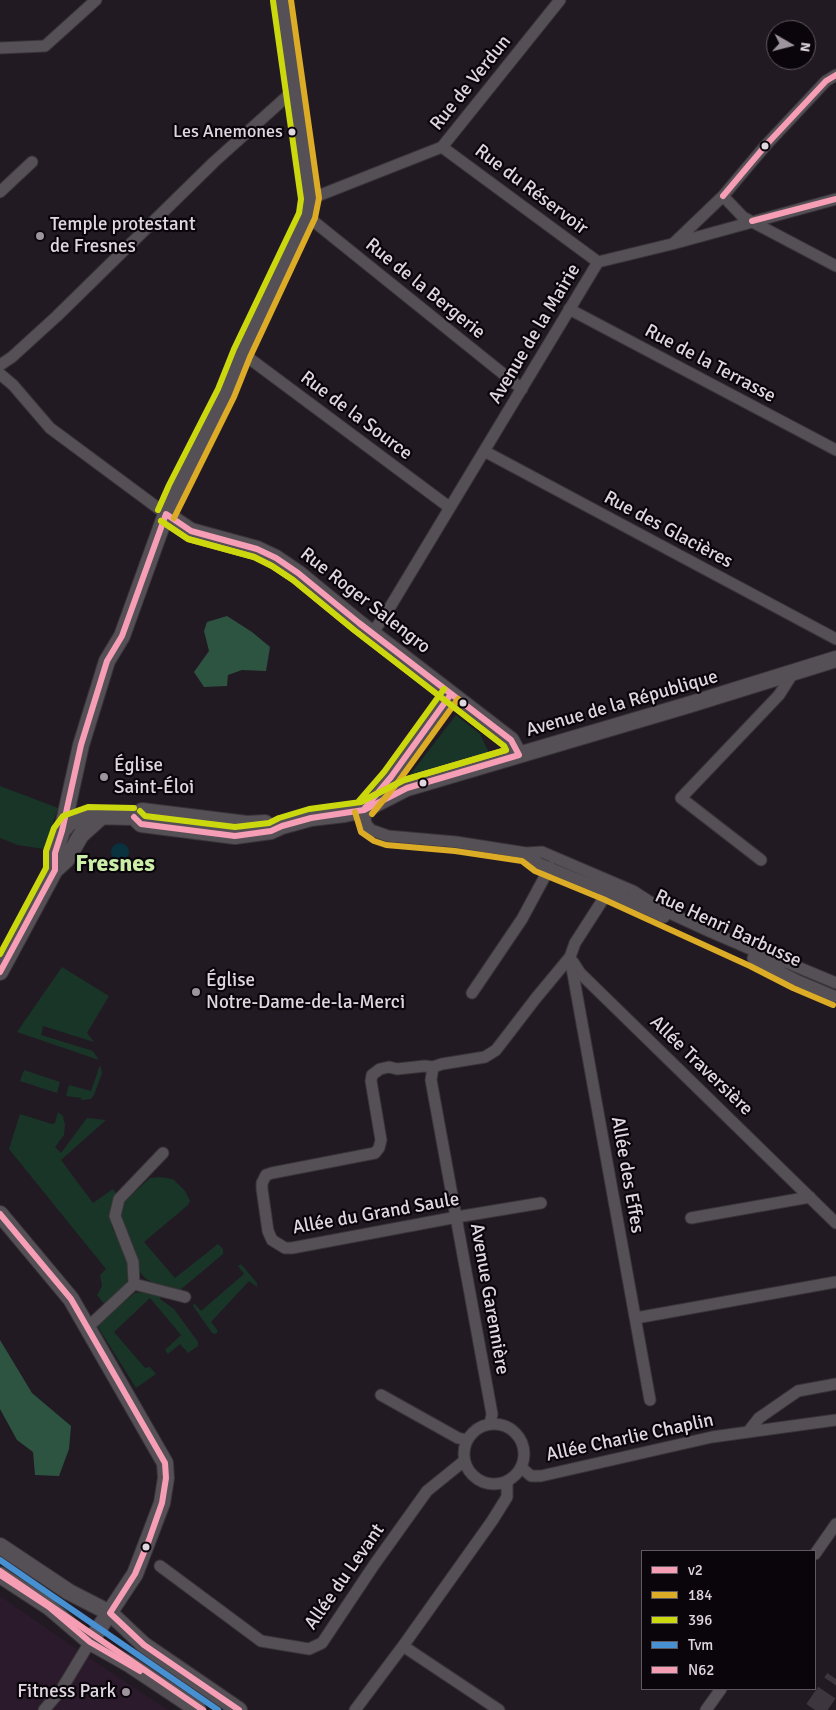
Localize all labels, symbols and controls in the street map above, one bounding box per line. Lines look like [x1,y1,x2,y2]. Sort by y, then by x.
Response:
north arrow [766,20,816,70]
street label: Rue de Verdun [426,31,516,135]
text: N [796,41,814,53]
place label: Les Anemones [173,121,283,143]
marker: Les Anemones [287,127,297,137]
street label: Rue du Réservoir [470,140,592,240]
unlabelled marker [760,141,770,151]
place label: Temple protestant de Fresnes [50,214,196,258]
marker: Temple protestant de Fresnes [34,230,46,242]
street label: Rue de la Bergerie [360,234,490,344]
street label: Avenue de la Mairie [484,260,586,408]
street label: Rue de la Terrasse [641,320,779,408]
street label: Rue de la Source [296,367,416,465]
street label: Rue des Glacières [600,486,736,574]
street label: Rue Roger Salengro [295,543,435,659]
street label: Avenue de la République [523,666,721,742]
unlabelled marker [458,698,468,708]
place label: Église Saint-Éloi [114,755,194,799]
marker: Église Saint-Éloi [98,771,110,783]
unlabelled marker [418,778,428,788]
district label: Fresnes [75,851,155,879]
street label: Rue Henri Barbusse [651,885,805,973]
place label: Église Notre-Dame-de-la-Merci [206,970,405,1014]
marker: Église Notre-Dame-de-la-Merci [190,986,202,998]
street label: Allée Traversière [645,1011,757,1121]
street label: Allée des Effes [606,1115,648,1235]
street label: Allée du Grand Saule [291,1188,461,1240]
street label: Avenue Garennière [464,1222,514,1376]
street label: Allée Charlie Chaplin [544,1409,716,1467]
street label: Allée du Levant [300,1520,390,1634]
unlabelled marker [141,1542,151,1552]
legend [641,1550,816,1690]
text: v2 [688,1561,703,1579]
text: 184 [688,1586,712,1604]
text: 396 [688,1611,712,1629]
text: Tvm [688,1636,713,1654]
text: N62 [688,1661,714,1679]
place label: Fitness Park [17,1681,116,1703]
marker: Fitness Park [120,1686,132,1698]

